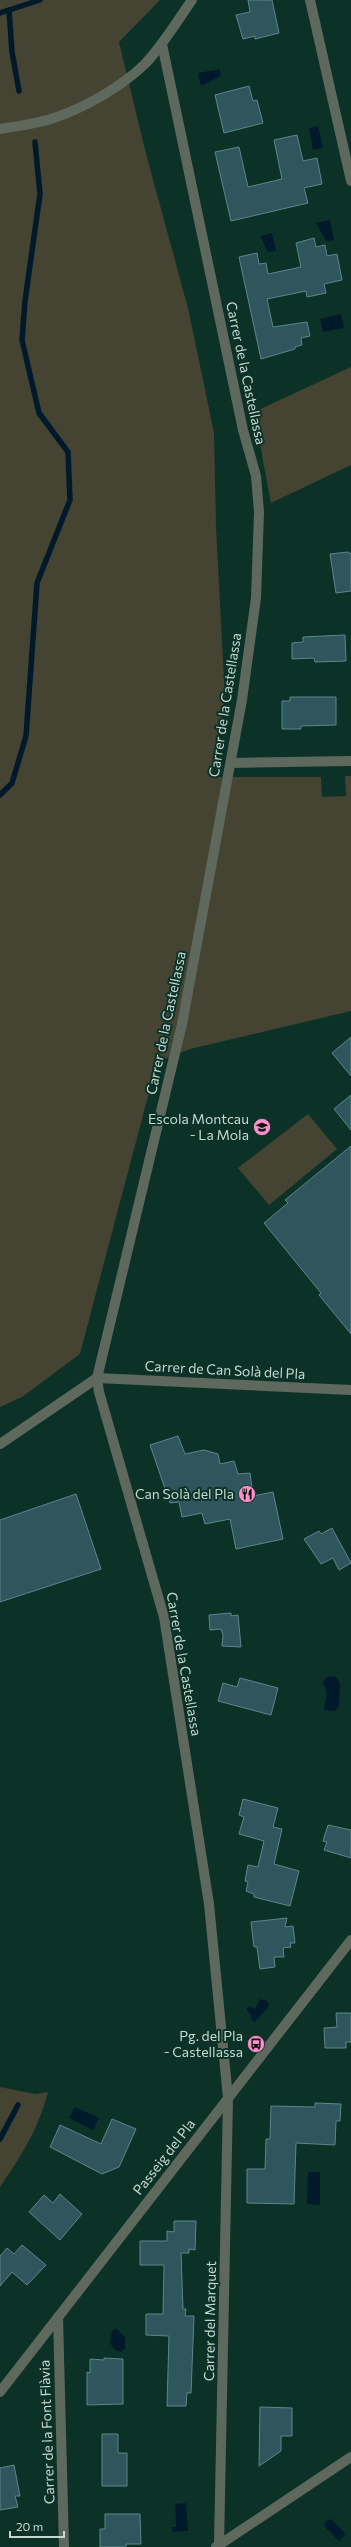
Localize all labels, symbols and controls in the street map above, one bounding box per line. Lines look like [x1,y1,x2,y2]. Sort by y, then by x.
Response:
street label: Carrer de la Castellassa [223,300,270,446]
street label: Carrer de la Castellassa [205,632,244,778]
street label: Carrer de la Castellassa [142,950,189,1096]
place label: Escola Montcau - La Mola [148,1110,249,1143]
school or university icon: Escola Montcau - La Mola [252,1117,272,1137]
street label: Carrer de Can Solà del Pla [144,1357,306,1382]
restaurant icon: Can Solà del Pla [237,1484,257,1504]
place label: Can Solà del Pla [135,1485,234,1502]
street label: Carrer de la Castellassa [163,1591,206,1737]
place label: Pg. del Pla - Castellassa [164,2027,243,2060]
bus stop icon: Pg. del Pla - Castellassa [246,2034,266,2054]
street label: Passeig del Pla [129,2115,198,2198]
street label: Carrer del Marquet [200,2261,219,2381]
street label: Carrer de la Font Flàvia [35,2359,58,2505]
scale bar [10,2513,64,2539]
text: 20 m [16,2519,43,2533]

